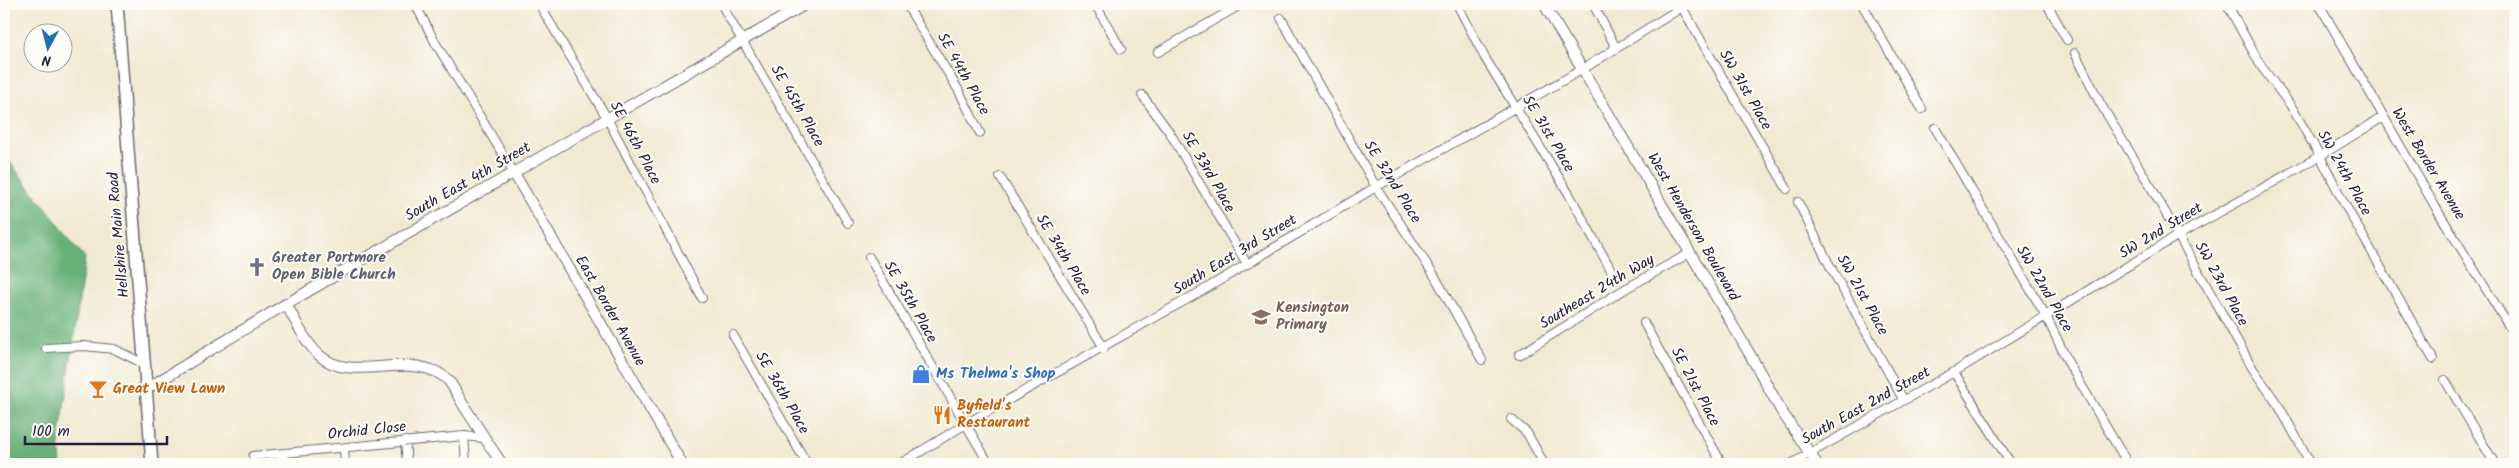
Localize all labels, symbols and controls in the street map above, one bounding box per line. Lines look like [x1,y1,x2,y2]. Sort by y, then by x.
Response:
north arrow [22,22,72,72]
street label: SE 44th Place [930,28,996,120]
street label: SW 31st Place [1712,45,1778,135]
text: N [41,48,52,71]
street label: SE 45th Place [764,61,830,152]
street label: SE 31st Place [1515,91,1581,177]
street label: SE 46th Place [603,97,667,189]
street label: West Border Avenue [2385,103,2471,225]
street label: SW 24th Place [2311,126,2378,221]
street label: SE 33rd Place [1175,127,1241,217]
street label: South East 4th Street [400,136,536,228]
street label: SE 32nd Place [1357,136,1427,228]
street label: West Henderson Boulevard [1641,148,1746,306]
street label: Hellshire Main Road [101,170,136,299]
street label: SW 2nd Street [2115,196,2208,265]
street label: South East 3rd Street [1168,208,1302,302]
street label: SE 34th Place [1029,210,1097,301]
street label: SW 23rd Place [2188,237,2254,331]
street label: SW 22nd Place [2009,241,2079,337]
place label: Greater Portmore Open Bible Church [272,246,396,287]
street label: Southeast 24th Way [1535,248,1660,336]
street label: SW 21st Place [1830,250,1894,340]
street label: East Border Avenue [568,251,652,371]
church icon: Greater Portmore Open Bible Church [246,256,268,278]
street label: SE 35th Place [877,256,943,348]
place label: Kensington Primary [1276,296,1349,337]
school or university icon: Kensington Primary [1250,306,1272,328]
street label: SE 21st Place [1664,343,1726,431]
street label: SE 36th Place [749,347,815,439]
street label: South East 2nd Street [1797,360,1935,451]
place label: Ms Thelma's Shop [936,362,1056,386]
shop icon: Ms Thelma's Shop [910,363,932,385]
place label: Great View Lawn [113,377,225,401]
bar icon: Great View Lawn [87,378,109,400]
place label: Byfield's Restaurant [957,394,1030,435]
restaurant icon: Byfield's Restaurant [931,404,953,426]
scale bar [25,413,168,445]
street label: Orchid Close [327,415,408,447]
text: 100 m [32,420,70,444]

